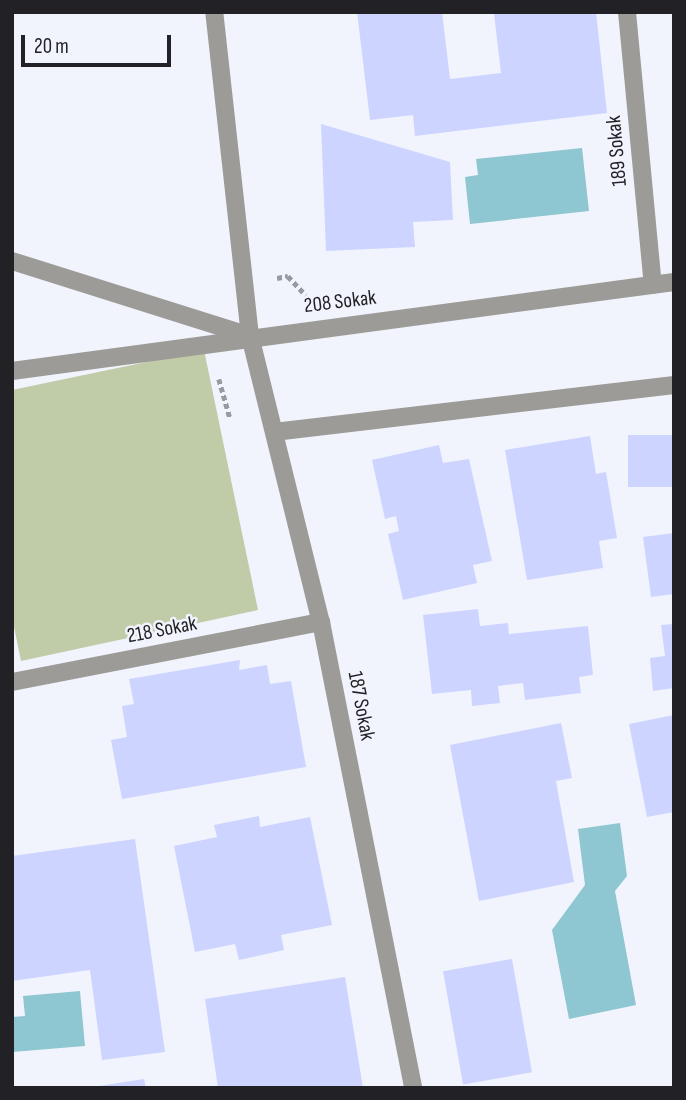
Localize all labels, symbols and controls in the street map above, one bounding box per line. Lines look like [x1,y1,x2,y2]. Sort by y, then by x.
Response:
scale bar [24,21,175,65]
text: 20 m [34,34,69,59]
street label: 189 Sokak [601,115,633,187]
street label: 208 Sokak [303,285,377,319]
street label: 218 Sokak [125,611,199,649]
street label: 187 Sokak [342,669,380,743]

